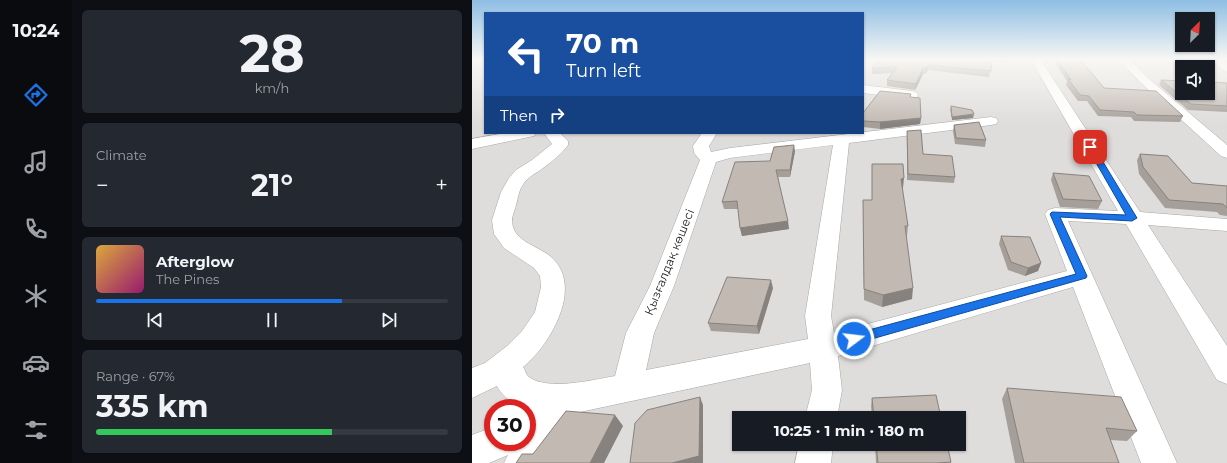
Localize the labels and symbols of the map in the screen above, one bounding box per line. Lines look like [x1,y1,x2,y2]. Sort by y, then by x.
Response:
north arrow [1175,12,1215,52]
pin [1073,130,1107,164]
street label: Қызғалдақ көшесі [641,207,697,317]
position arrow [833,318,875,360]
speed limit sign: 30 [484,399,536,451]

